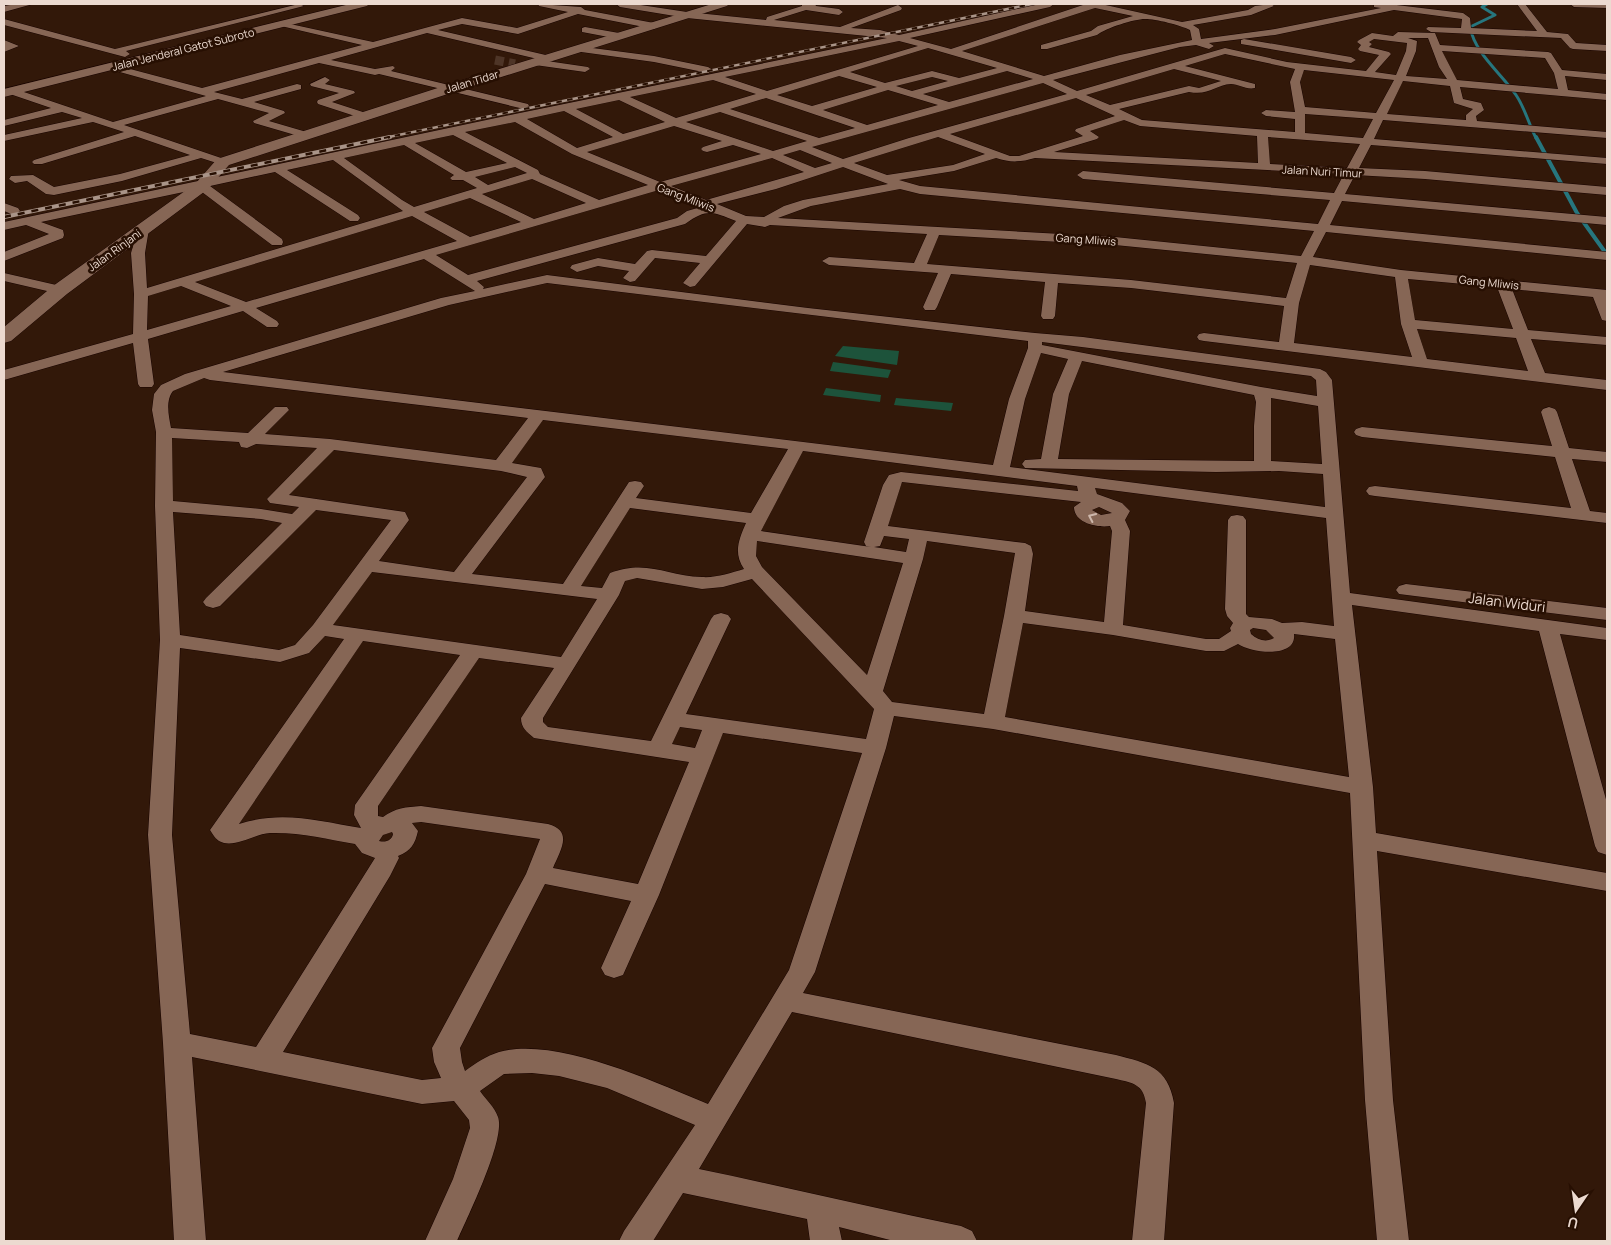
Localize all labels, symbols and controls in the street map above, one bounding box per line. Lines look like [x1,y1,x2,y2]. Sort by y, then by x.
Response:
street label: Jalan Jenderal Gatot Subroto [110,24,256,74]
street label: Jalan Tidar [444,66,500,96]
street label: Jalan Nuri Timur [1281,161,1363,181]
street label: Gang Mliwis [655,179,717,215]
street label: Jalan Rinjani [84,226,144,274]
street label: Gang Mliwis [1055,229,1117,249]
street label: Gang Mliwis [1458,271,1520,293]
one-way arrow [1089,514,1098,524]
street label: Jalan Widuri [1467,588,1547,616]
north arrow [1551,1185,1601,1235]
text: U [1566,1213,1580,1234]

